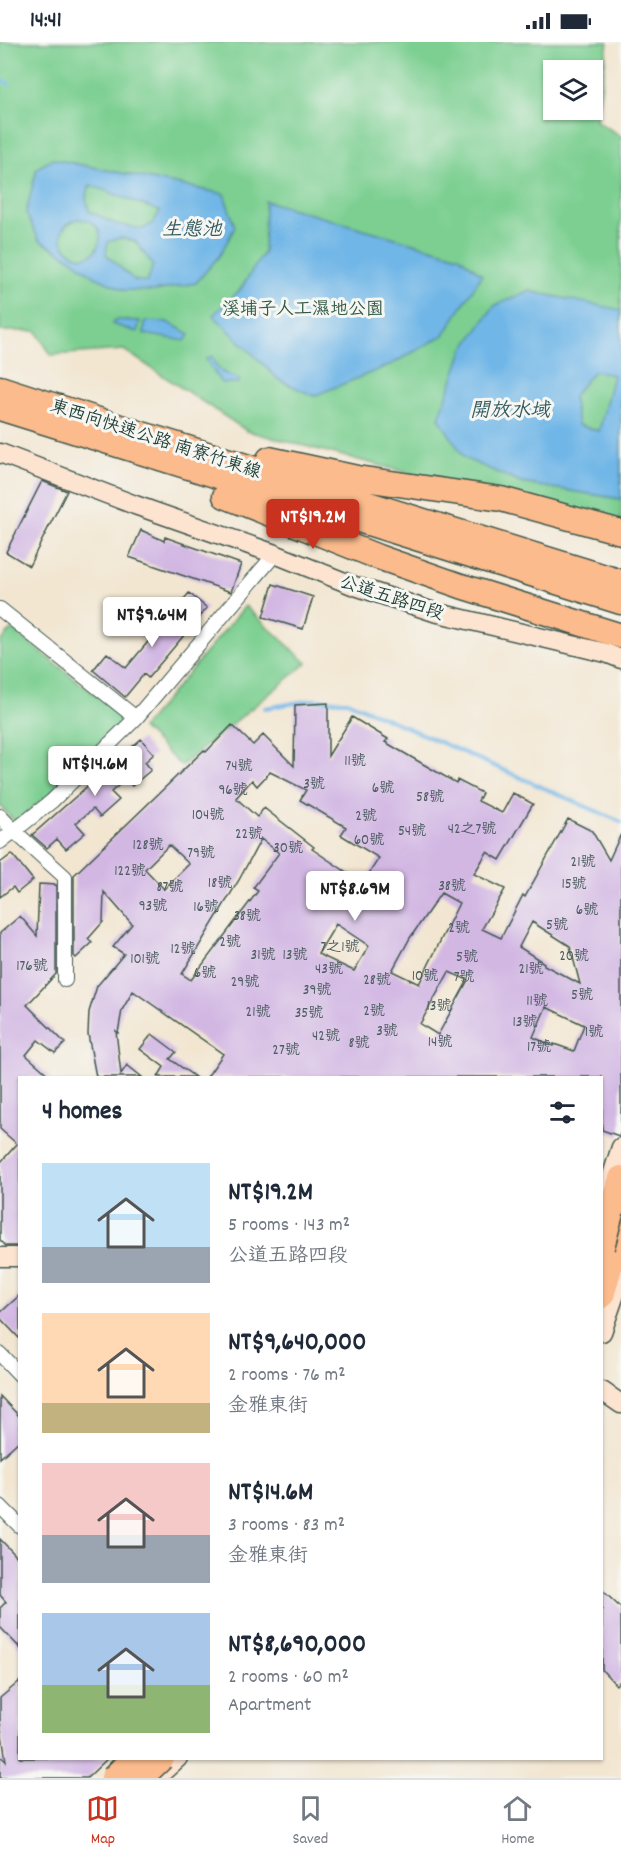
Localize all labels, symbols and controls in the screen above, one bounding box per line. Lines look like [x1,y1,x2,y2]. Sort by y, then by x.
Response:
text: 14:41 [30,6,62,37]
map controls [543,60,603,120]
button: layers [543,60,603,120]
water label: 生態池 [162,217,223,245]
park label: 溪埔子人工濕地公園 [222,298,384,323]
street label: 東西向快速公路 南寮竹東線 [47,394,264,486]
water label: 開放水域 [470,398,552,426]
pin: NT$19.2M [251,499,375,550]
text: NT$19.2M [280,504,346,532]
street label: 公道五路四段 [336,571,446,628]
pin: NT$9.64M [90,597,214,648]
text: NT$9.64M [117,602,187,630]
pin: NT$14.6M [33,746,157,797]
text: NT$14.6M [62,751,128,779]
house number: 11號 [344,751,366,773]
house number: 74號 [226,756,252,778]
house number: 3號 [303,774,325,796]
house number: 6號 [372,778,394,800]
house number: 96號 [218,780,248,802]
house number: 58號 [416,787,444,809]
house number: 104號 [192,805,224,827]
house number: 2號 [355,806,377,828]
house number: 42之7號 [448,819,496,841]
house number: 54號 [398,821,426,843]
house number: 22號 [235,824,263,846]
house number: 60號 [354,830,384,852]
house number: 128號 [133,835,163,857]
house number: 30號 [273,838,303,860]
house number: 79號 [187,843,215,865]
house number: 21號 [571,852,595,874]
house number: 122號 [114,861,146,883]
pin: NT$8.69M [293,871,417,922]
house number: 18號 [208,873,232,895]
house number: 15號 [561,874,587,896]
text: NT$8.69M [320,876,390,904]
house number: 38號 [438,876,466,898]
house number: 87號 [157,877,183,899]
house number: 93號 [139,896,167,918]
house number: 16號 [193,897,219,919]
house number: 6號 [576,900,598,922]
house number: 38號 [233,906,261,928]
house number: 5號 [546,915,568,937]
house number: 2號 [448,918,470,940]
house number: 2號 [219,932,241,954]
house number: 7之1號 [320,937,360,959]
house number: 12號 [171,939,195,961]
house number: 31號 [251,945,275,967]
house number: 13號 [283,945,307,967]
house number: 20號 [559,946,589,968]
house number: 5號 [456,947,478,969]
house number: 101號 [130,949,160,971]
house number: 176號 [16,956,48,978]
house number: 43號 [315,959,343,981]
house number: 21號 [519,959,543,981]
house number: 6號 [194,963,216,985]
house number: 10號 [412,966,438,988]
house number: 7號 [454,967,474,989]
house number: 28號 [363,970,391,992]
house number: 29號 [231,972,259,994]
house number: 39號 [303,980,331,1002]
house number: 5號 [571,985,593,1007]
house number: 11號 [526,991,548,1013]
house number: 13號 [427,996,451,1018]
house number: 2號 [363,1001,385,1023]
house number: 21號 [246,1002,270,1024]
house number: 35號 [295,1003,323,1025]
house number: 13號 [513,1012,537,1034]
house number: 3號 [376,1021,398,1043]
house number: 1號 [585,1022,603,1044]
house number: 42號 [312,1026,340,1048]
house number: 14號 [428,1032,452,1054]
house number: 8號 [348,1033,370,1055]
house number: 17號 [527,1037,551,1059]
house number: 27號 [272,1040,300,1062]
text: 4 homes [42,1094,122,1131]
icon: filters [546,1096,579,1129]
text: NT$19.2M [228,1175,313,1212]
icon: home [90,1187,162,1259]
text: 5 rooms · 143 m² [228,1212,350,1240]
text: 公道五路四段 [228,1243,348,1271]
text: NT$9,640,000 [228,1325,366,1362]
icon: home [90,1337,162,1409]
text: 2 rooms · 76 m² [228,1362,346,1390]
text: 金雅東街 [228,1393,308,1421]
text: NT$14.6M [228,1475,313,1512]
icon: home [90,1487,162,1559]
text: 3 rooms · 83 m² [228,1512,345,1540]
text: 金雅東街 [228,1543,308,1571]
text: NT$8,690,000 [228,1627,366,1664]
icon: home [90,1637,162,1709]
text: 2 rooms · 60 m² [228,1664,349,1692]
text: Apartment [228,1692,311,1720]
tab: Map [86,1792,119,1851]
tab: Saved [292,1792,328,1851]
tab: Home [501,1792,535,1851]

